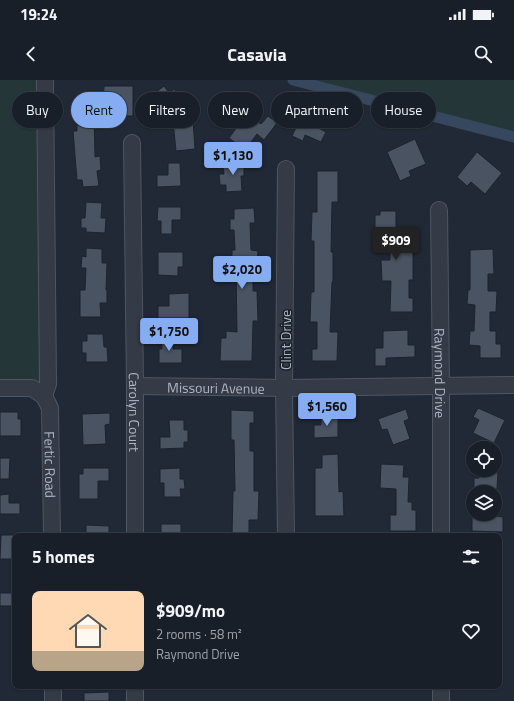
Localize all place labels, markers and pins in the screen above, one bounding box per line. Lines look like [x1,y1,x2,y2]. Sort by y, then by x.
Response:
pin: $1,130 [200,142,266,176]
pin: $909 [372,227,420,261]
pin: $2,020 [209,256,275,290]
pin: $1,750 [136,318,202,352]
pin: $1,560 [294,393,360,427]

